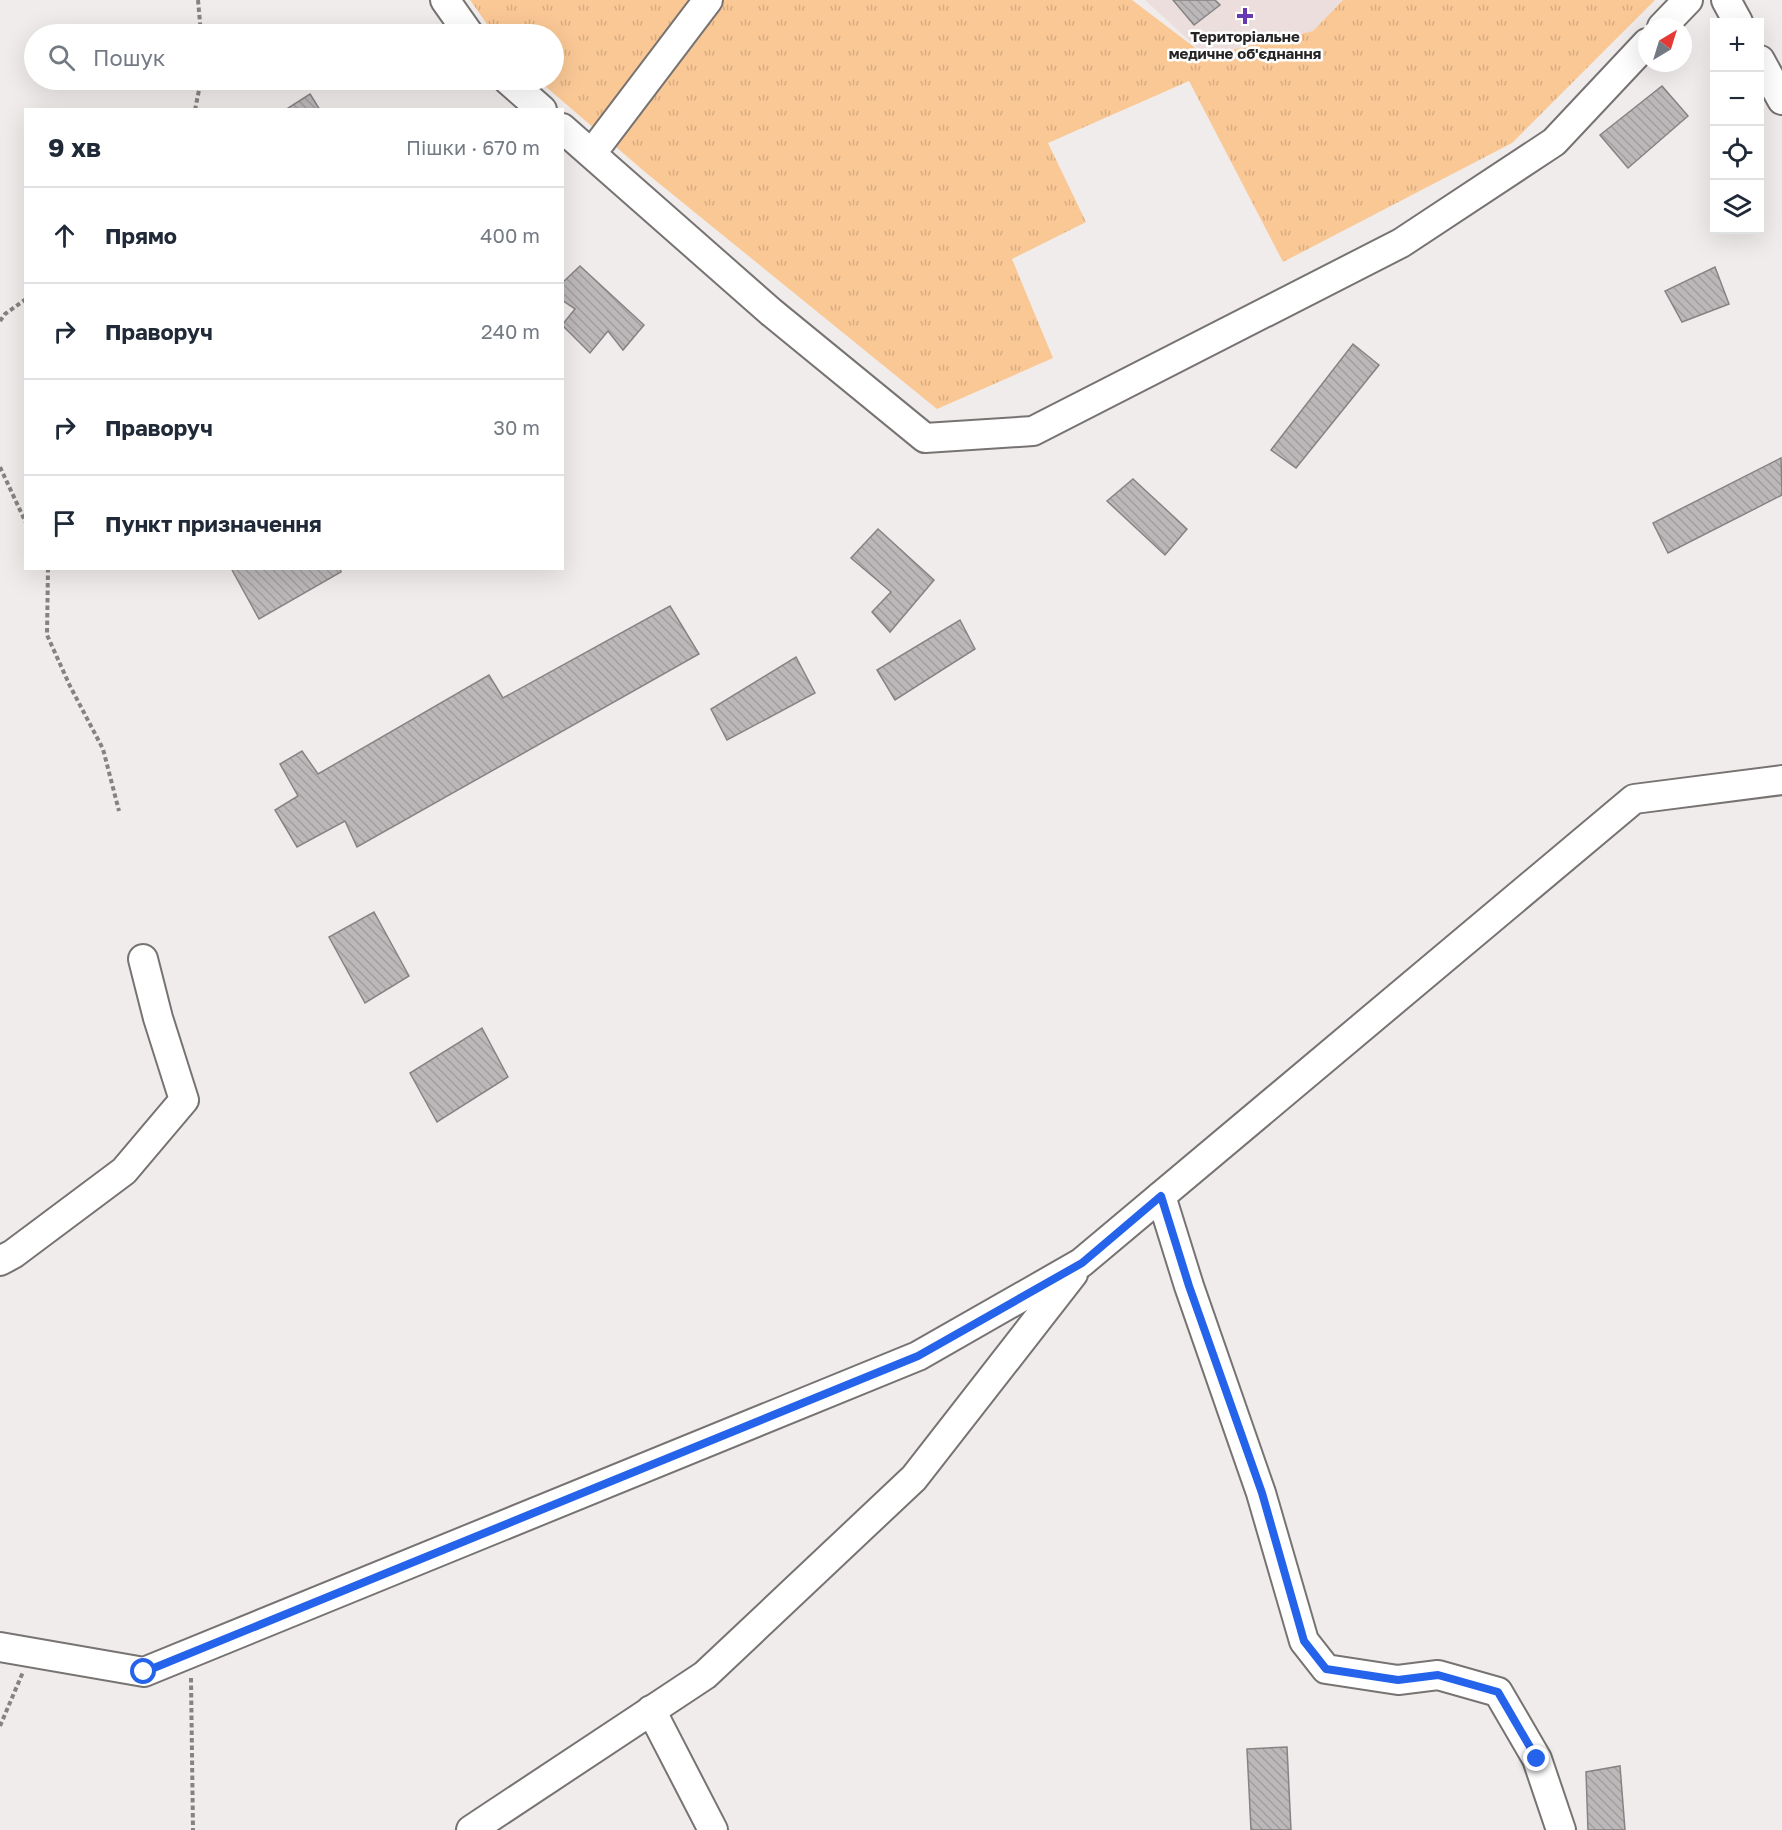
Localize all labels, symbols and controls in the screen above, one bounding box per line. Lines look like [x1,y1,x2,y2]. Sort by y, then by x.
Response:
marker: Територіальне медичне об'єднання [1236,7,1254,25]
north arrow [1638,18,1692,72]
map controls [1710,18,1764,234]
button: + [1710,18,1764,72]
search box [24,24,564,90]
place label: Територіальне медичне об'єднання [1169,27,1322,62]
icon: search [45,41,78,74]
text: Пошук [93,44,166,71]
button: − [1710,72,1764,126]
button: locate [1710,126,1764,180]
text: 9 хв [48,132,101,163]
text: Пішки · 670 m [406,135,540,159]
button: layers [1710,180,1764,234]
icon: ahead [48,219,81,252]
text: Прямо [105,222,177,249]
text: 400 m [480,223,540,247]
icon: right [48,315,81,348]
text: Праворуч [105,318,213,345]
text: 240 m [481,319,540,343]
icon: right [48,411,81,444]
text: Праворуч [105,414,213,441]
text: 30 m [493,415,540,439]
icon: arrive [48,507,81,540]
text: Пункт призначення [105,510,322,537]
route start [130,1658,156,1684]
route end [1523,1745,1549,1771]

